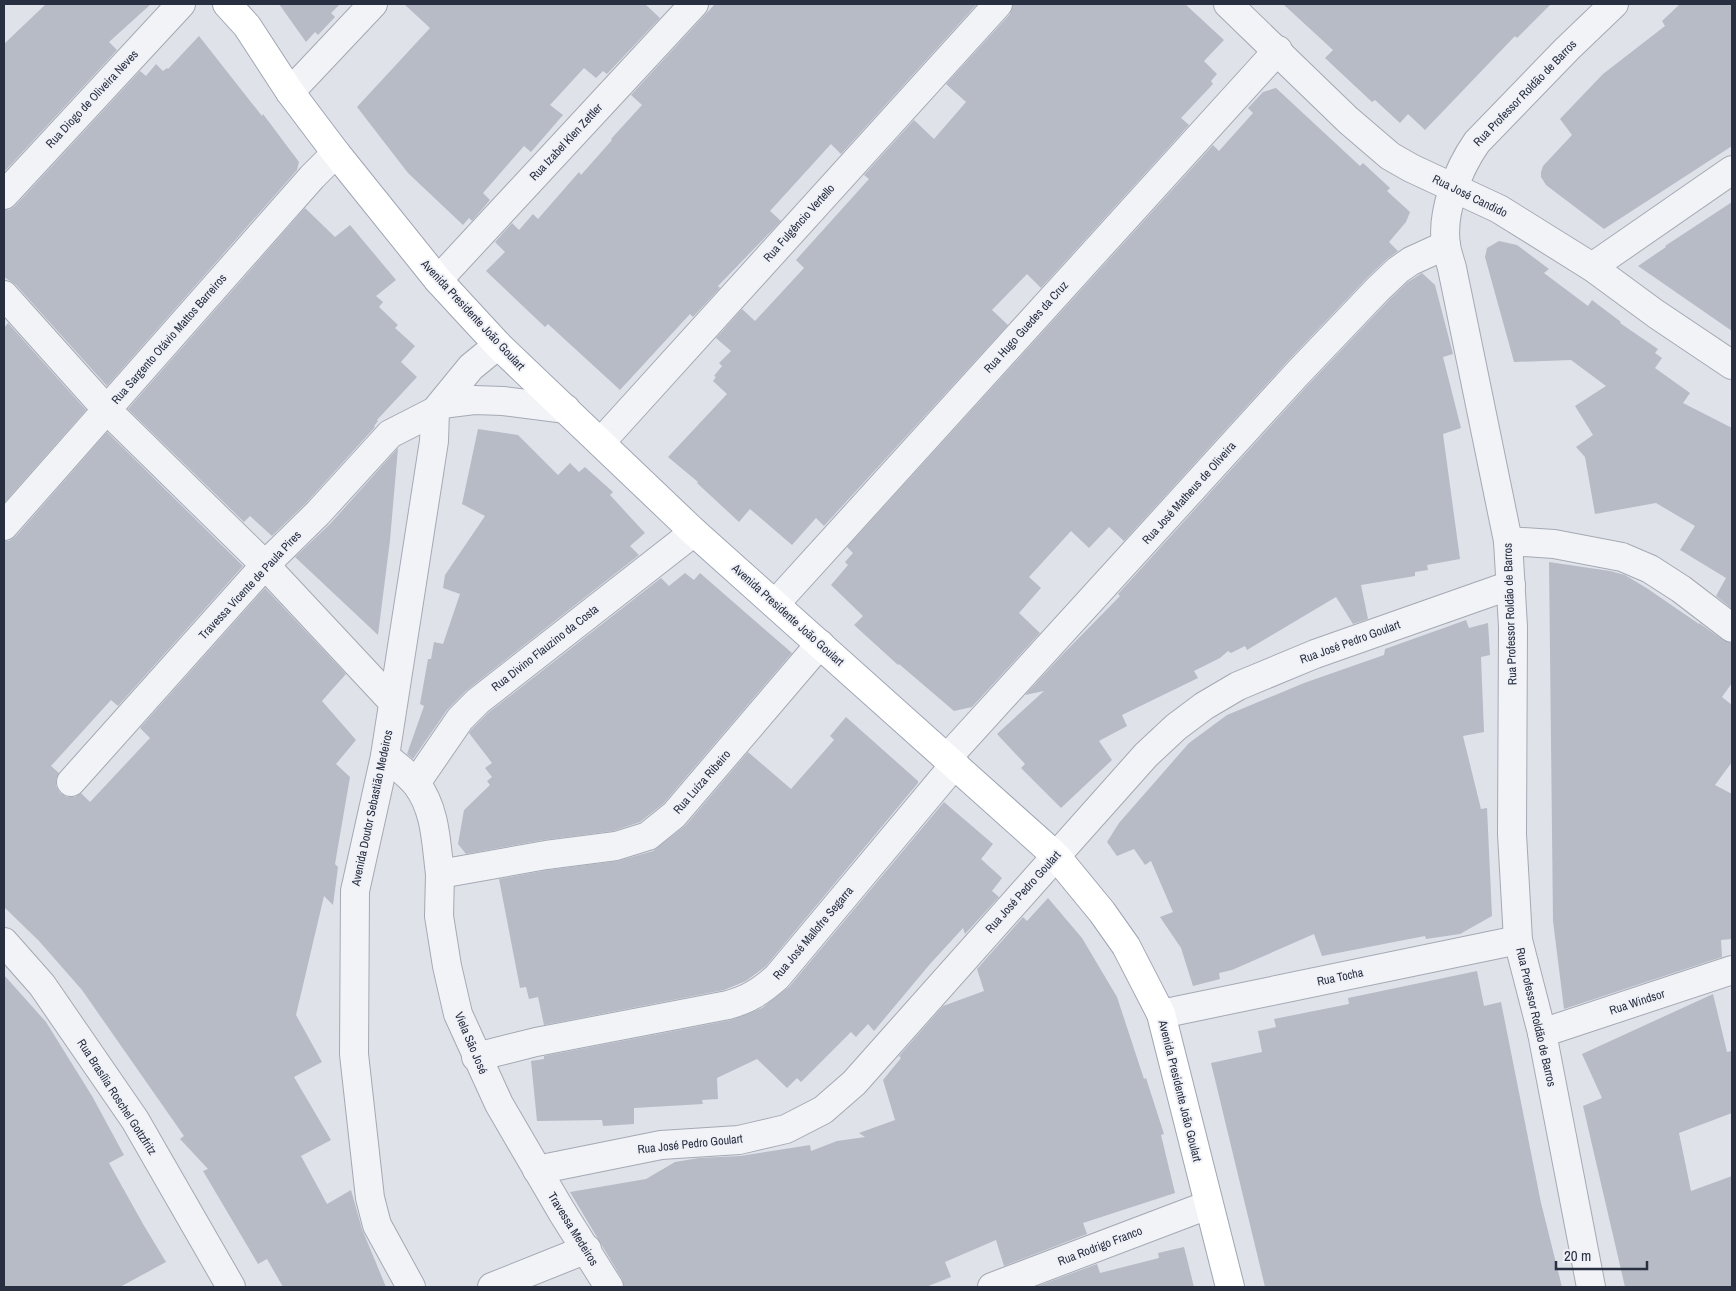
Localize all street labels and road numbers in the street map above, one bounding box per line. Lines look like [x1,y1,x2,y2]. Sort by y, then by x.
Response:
street label: Rua Professor Roldão de Barros [1470,36,1580,150]
street label: Rua Diogo de Oliveira Neves [42,46,142,151]
street label: Rua Izabel Klen Zettler [526,99,606,184]
street label: Rua José Candido [1430,171,1510,221]
street label: Rua Fulgêncio Vertello [760,181,838,265]
street label: Avenida Presidente João Goulart [417,256,529,374]
street label: Rua Sargento Otávio Mattos Barreiros [108,270,230,408]
street label: Rua Hugo Guedes da Cruz [980,277,1072,376]
street label: Rua José Matheus de Oliveira [1139,438,1240,548]
street label: Travessa Vicente de Paula Pires [195,527,305,643]
street label: Rua Professor Roldão de Barros [1500,543,1520,685]
street label: Avenida Presidente João Goulart [728,560,848,670]
street label: Rua Divino Flauzino da Costa [488,601,602,695]
street label: Rua José Pedro Goulart [1298,616,1403,668]
street label: Avenida Doutor Sebastião Medeiros [347,728,396,888]
street label: Rua Luíza Ribeiro [670,747,734,817]
street label: Rua José Pedro Goulart [982,847,1064,937]
street label: Rua José Mallofre Segarra [769,883,857,983]
street label: Rua Professor Roldão de Barros [1512,946,1560,1088]
street label: Rua Tocha [1315,964,1365,990]
street label: Rua Windsor [1607,985,1667,1018]
street label: Viela São José [451,1009,491,1077]
street label: Avenida Presidente João Goulart [1154,1018,1205,1164]
street label: Rua Brasília Roschel Gottzfritz [74,1036,161,1158]
street label: Rua José Pedro Goulart [637,1130,744,1157]
street label: Travessa Medeiros [544,1189,602,1269]
street label: Rua Rodrigo Franco [1056,1223,1144,1269]

